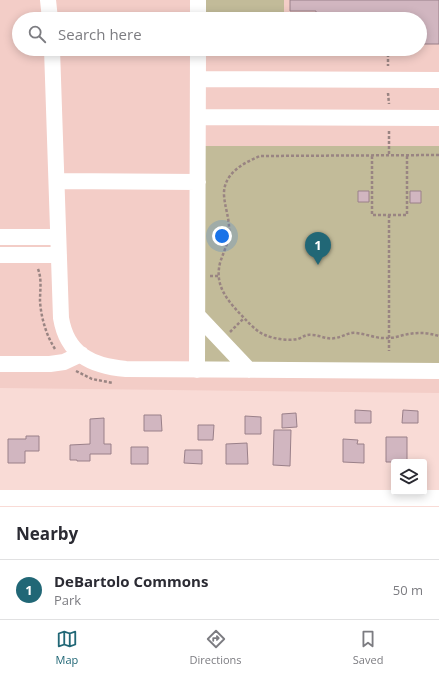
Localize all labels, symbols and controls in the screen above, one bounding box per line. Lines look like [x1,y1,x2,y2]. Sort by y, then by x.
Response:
search box [12,12,427,56]
icon: search [26,23,48,45]
text: Search here [58,24,142,44]
your location [212,226,232,246]
pin: 1 [305,232,331,265]
map controls [391,459,427,495]
button: layers [391,459,427,495]
text: Nearby [16,522,78,545]
text: DeBartolo Commons [54,571,208,591]
text: 1 [25,581,33,599]
text: 50 m [393,581,423,599]
text: Park [54,591,81,609]
tab: Map [56,628,78,667]
tab: Directions [190,628,242,667]
tab: Saved [353,628,383,667]

